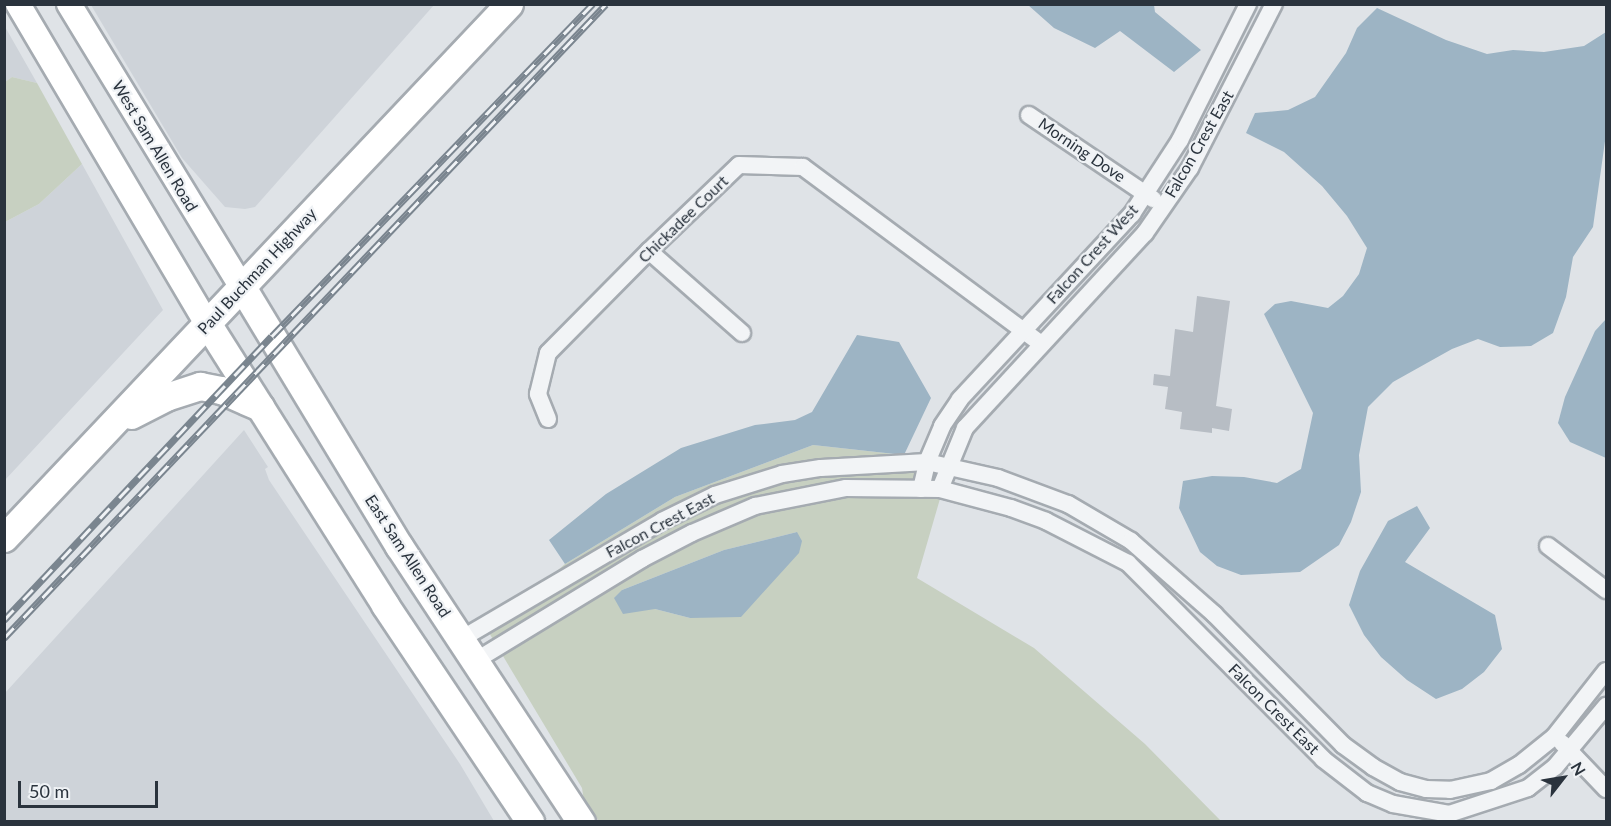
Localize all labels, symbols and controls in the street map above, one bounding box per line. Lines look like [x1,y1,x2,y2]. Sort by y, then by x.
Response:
street label: West Sam Allen Road [108,77,202,215]
street label: Falcon Crest East [1161,87,1237,201]
street label: Morning Dove [1035,114,1129,186]
street label: Chickadee Court [634,171,732,267]
street label: Falcon Crest West [1042,200,1142,308]
street label: Paul Buchman Highway [194,204,320,338]
street label: Falcon Crest East [602,488,718,562]
street label: East Sam Allen Road [361,491,455,621]
street label: Falcon Crest East [1225,660,1323,758]
north arrow [1533,748,1593,808]
text: N [1568,758,1590,779]
scale bar [21,769,160,807]
text: 50 m [29,780,69,802]

